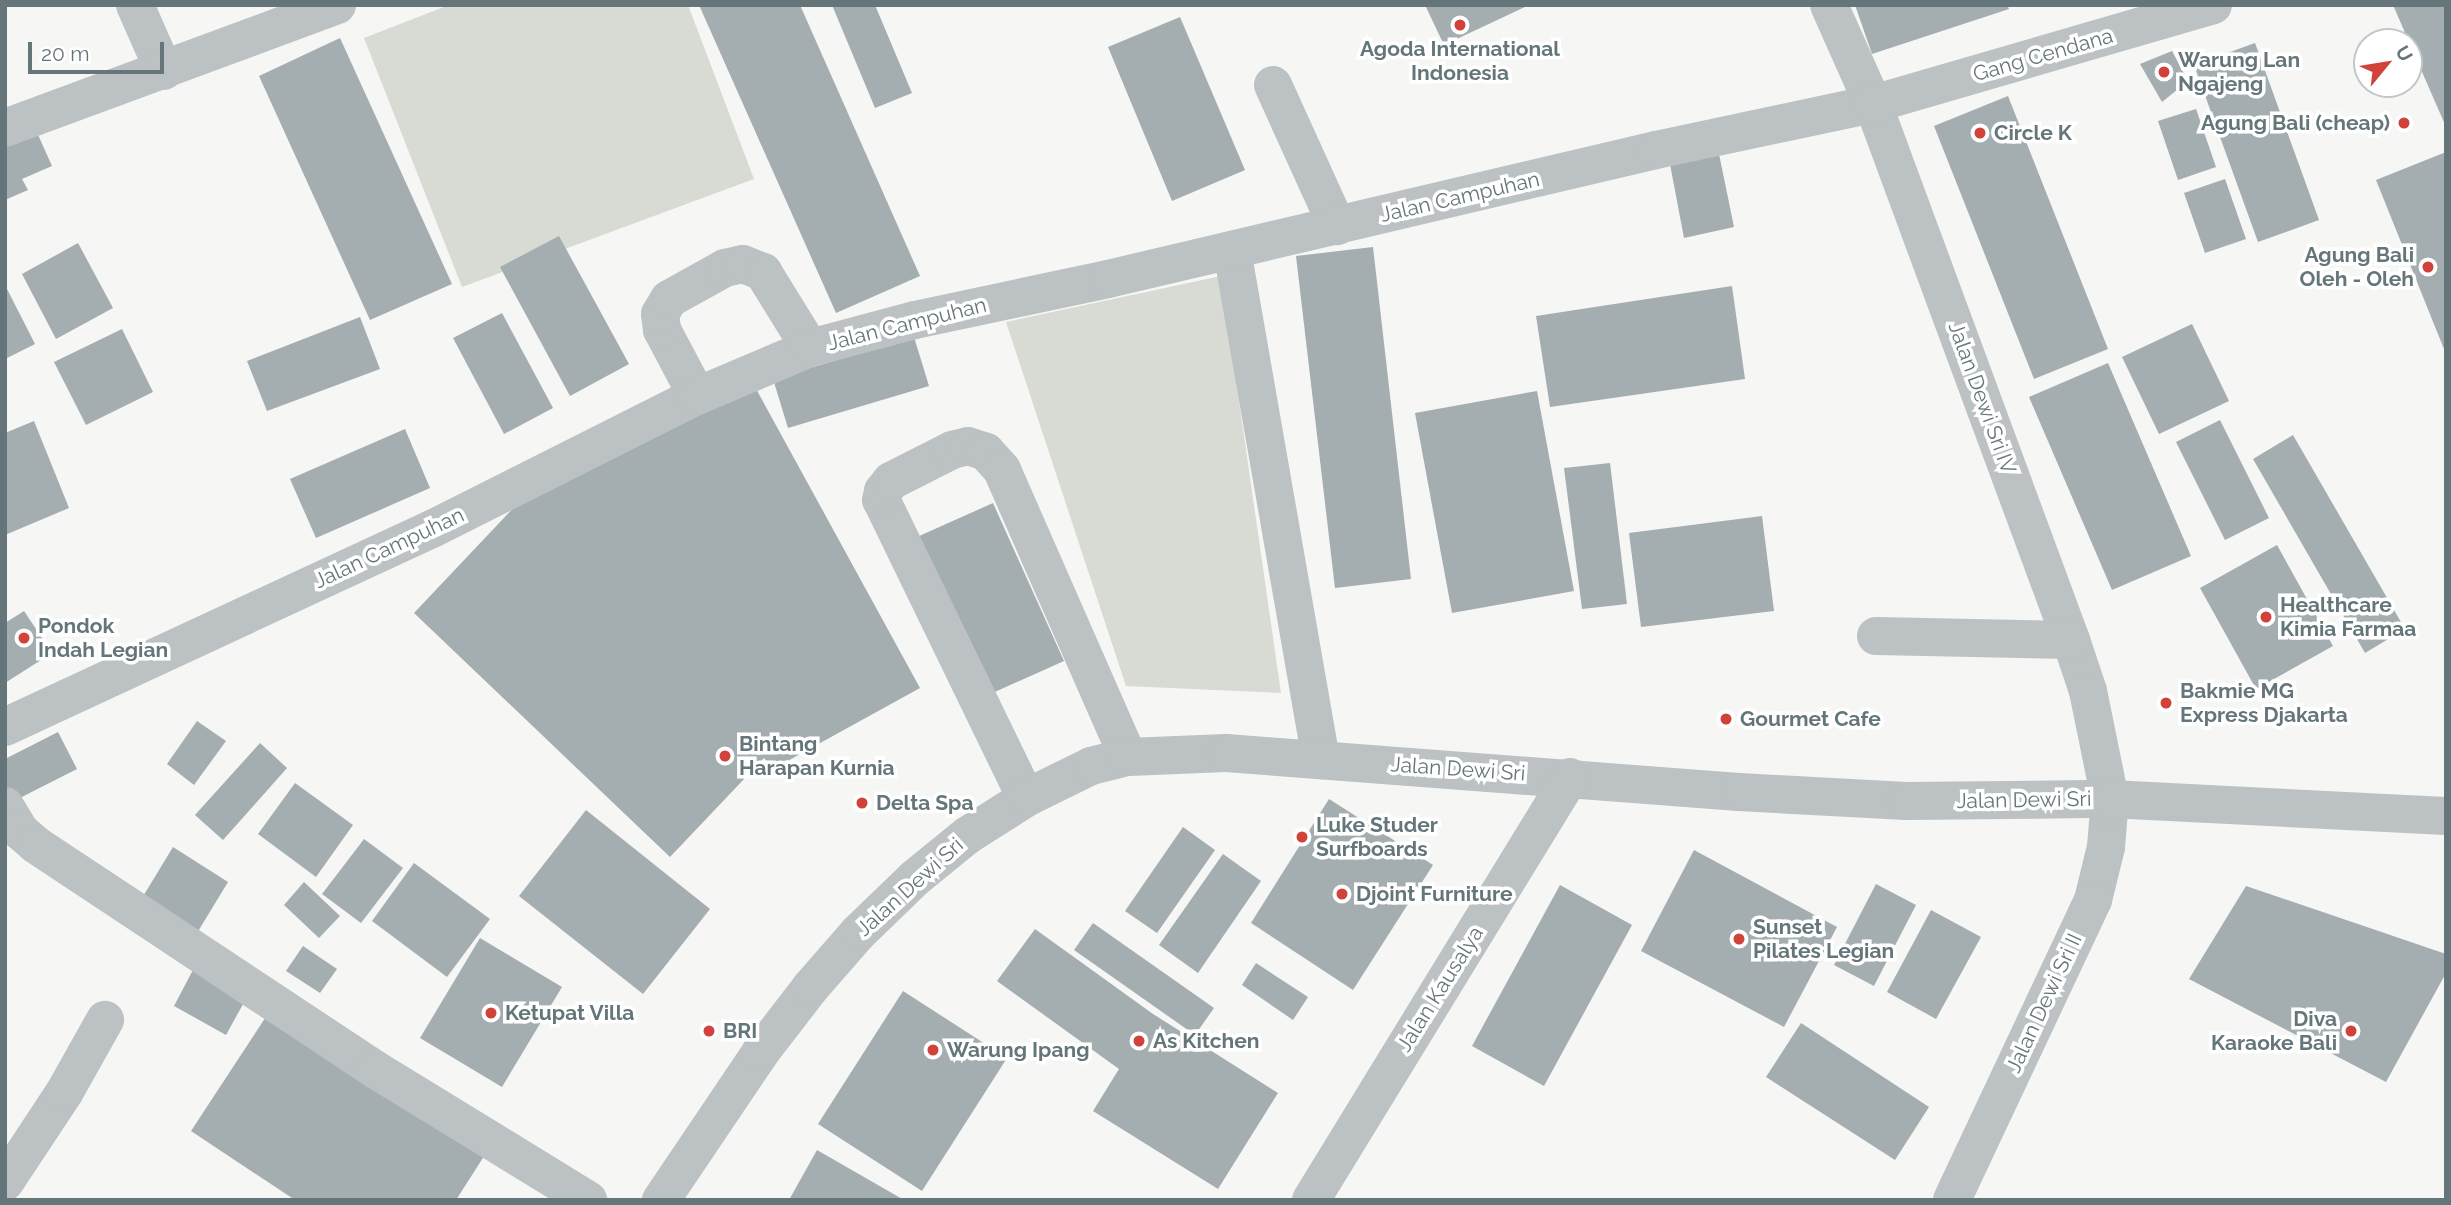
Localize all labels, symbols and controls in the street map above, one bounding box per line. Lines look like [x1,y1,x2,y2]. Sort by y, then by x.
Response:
marker: Agoda International Indonesia [1452,17,1468,33]
street label: Gang Cendana [1970,23,2116,87]
scale bar [32,28,168,72]
north arrow [2353,28,2423,98]
place label: Agoda International Indonesia [1360,36,1560,86]
text: 20 m [41,41,89,66]
text: U [2391,42,2418,65]
place label: Warung Lan Ngajeng [2178,47,2300,97]
marker: Warung Lan Ngajeng [2156,64,2172,80]
place label: Agung Bali (cheap) [2201,110,2390,136]
marker: Agung Bali (cheap) [2396,115,2412,131]
place label: Circle K [1994,120,2072,146]
marker: Circle K [1972,125,1988,141]
street label: Jalan Campuhan [1378,166,1542,228]
place label: Agung Bali Oleh - Oleh [2300,242,2414,292]
marker: Agung Bali Oleh - Oleh [2420,259,2436,275]
street label: Jalan Campuhan [825,292,989,356]
street label: Jalan Dewi Sri IV [1943,319,2021,477]
street label: Jalan Campuhan [310,502,468,594]
place label: Healthcare Kimia Farmaa [2280,592,2416,642]
marker: Healthcare Kimia Farmaa [2258,609,2274,625]
place label: Pondok Indah Legian [38,613,168,663]
marker: Pondok Indah Legian [16,630,32,646]
place label: Bakmie MG Express Djakarta [2180,678,2348,728]
marker: Bakmie MG Express Djakarta [2158,695,2174,711]
place label: Gourmet Cafe [1740,706,1881,732]
marker: Gourmet Cafe [1718,711,1734,727]
place label: Bintang Harapan Kurnia [739,731,895,781]
marker: Bintang Harapan Kurnia [717,748,733,764]
street label: Jalan Dewi Sri [1390,752,1526,786]
street label: Jalan Dewi Sri [1956,786,2092,814]
place label: Delta Spa [876,790,973,816]
marker: Delta Spa [854,795,870,811]
place label: Luke Studer Surfboards [1316,812,1438,862]
marker: Luke Studer Surfboards [1294,829,1310,845]
street label: Jalan Dewi Sri [851,833,969,941]
place label: Djoint Furniture [1356,881,1513,907]
marker: Djoint Furniture [1334,886,1350,902]
place label: Sunset Pilates Legian [1753,914,1894,964]
street label: Jalan Kausalya [1391,922,1489,1056]
street label: Jalan Dewi Sri II [2001,929,2087,1077]
marker: Sunset Pilates Legian [1731,931,1747,947]
place label: Ketupat Villa [505,1000,635,1026]
marker: Ketupat Villa [483,1005,499,1021]
place label: Diva Karaoke Bali [2211,1006,2337,1056]
place label: BRI [723,1018,757,1044]
marker: BRI [701,1023,717,1039]
marker: Diva Karaoke Bali [2343,1023,2359,1039]
place label: As Kitchen [1153,1028,1259,1054]
marker: As Kitchen [1131,1033,1147,1049]
place label: Warung Ipang [947,1037,1089,1063]
marker: Warung Ipang [925,1042,941,1058]

